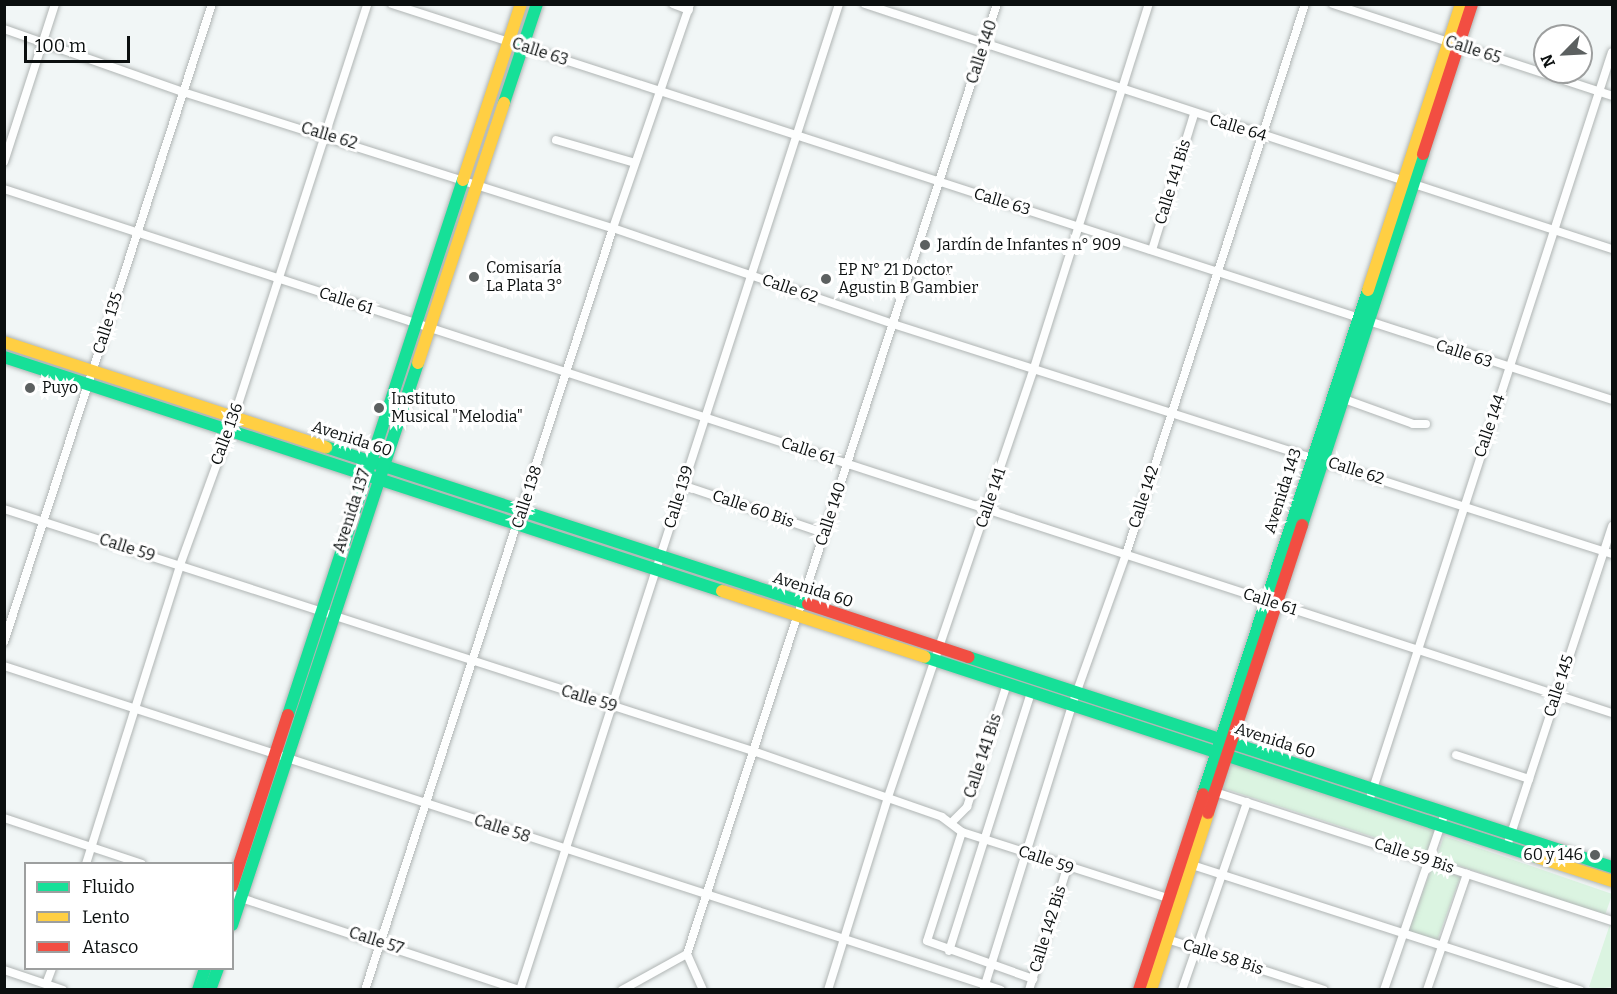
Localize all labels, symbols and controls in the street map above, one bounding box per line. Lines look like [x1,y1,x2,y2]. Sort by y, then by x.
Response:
street label: Calle 140 [963,18,1001,86]
scale bar [27,24,134,62]
north arrow [1533,24,1593,84]
street label: Calle 65 [1443,32,1503,68]
street label: Calle 63 [509,34,571,70]
text: 100 m [35,35,86,57]
text: N [1537,51,1559,70]
street label: Calle 64 [1207,110,1269,146]
street label: Calle 62 [299,118,359,154]
street label: Calle 141 Bis [1151,137,1195,227]
street label: Calle 63 [971,184,1033,220]
place label: Jardín de Infantes n° 909 [937,235,1121,255]
marker: Jardín de Infantes n° 909 [918,238,932,252]
place label: Comisaría La Plata 3° [486,258,563,296]
place label: EP N° 21 Doctor Agustin B Gambier [838,260,978,298]
marker: Comisaría La Plata 3° [467,270,481,284]
street label: Calle 62 [760,271,820,307]
marker: EP N° 21 Doctor Agustin B Gambier [819,272,833,286]
street label: Calle 61 [317,283,375,319]
street label: Calle 135 [89,290,127,356]
street label: Calle 63 [1433,336,1495,372]
place label: Puyo [42,378,78,398]
marker: Puyo [23,381,37,395]
place label: Instituto Musical "Melodia" [391,389,523,427]
street label: Calle 144 [1470,392,1510,460]
street label: Calle 136 [207,400,247,468]
marker: Instituto Musical "Melodia" [372,401,386,415]
street label: Avenida 60 [309,417,395,461]
street label: Calle 61 [779,433,837,469]
street label: Avenida 143 [1260,446,1306,536]
street label: Calle 62 [1326,453,1386,489]
street label: Calle 138 [508,463,546,531]
street label: Calle 139 [660,463,698,531]
street label: Calle 142 [1125,463,1163,531]
street label: Calle 141 [972,465,1010,531]
street label: Avenida 137 [329,467,375,555]
street label: Calle 140 [812,480,850,548]
street label: Calle 60 Bis [710,486,796,532]
street label: Calle 59 [97,530,157,566]
street label: Avenida 60 [770,568,856,612]
street label: Calle 61 [1241,584,1299,620]
street label: Calle 145 [1540,652,1578,720]
street label: Calle 59 [559,681,619,717]
street label: Calle 141 Bis [960,711,1006,801]
street label: Avenida 60 [1232,719,1318,763]
street label: Calle 58 [471,811,533,847]
street label: Calle 59 Bis [1371,834,1457,878]
street label: Calle 59 [1016,842,1076,878]
place label: 60 y 146 [1523,845,1583,865]
marker: 60 y 146 [1588,848,1602,862]
legend [24,862,234,970]
text: Fluido [82,876,135,898]
street label: Calle 142 Bis [1026,883,1070,975]
text: Lento [82,906,130,928]
street label: Calle 57 [346,923,406,959]
street label: Calle 58 Bis [1180,935,1266,979]
text: Atasco [82,936,138,958]

